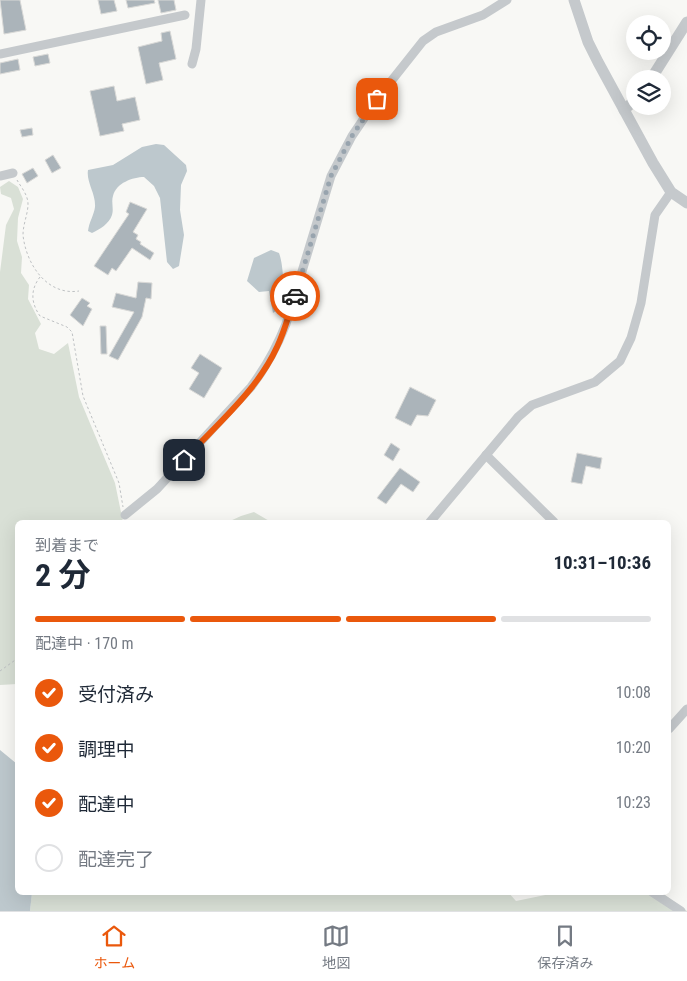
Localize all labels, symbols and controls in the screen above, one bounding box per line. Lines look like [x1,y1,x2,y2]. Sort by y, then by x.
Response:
map controls [626,15,671,115]
button: locate [626,15,671,60]
button: layers [626,70,671,115]
pin [356,78,398,120]
icon: bag [363,85,391,113]
courier [270,271,320,321]
icon: car [281,282,309,310]
pin [163,439,205,481]
icon: home [170,446,198,474]
text: 到着まで [35,536,99,555]
text: 10:31–10:36 [553,551,651,574]
text: 2 分 [35,556,91,594]
text: 配達中 · 170 m [35,634,134,653]
icon: check [35,679,63,707]
text: 受付済み [78,683,154,706]
text: 10:08 [616,683,651,702]
icon: check [35,734,63,762]
text: 調理中 [78,738,135,761]
text: 10:20 [616,738,651,757]
icon: check [35,789,63,817]
text: 配達中 [78,793,135,816]
text: 10:23 [616,793,651,812]
text: 配達完了 [78,848,154,871]
tab: ホーム [94,922,135,972]
tab: 地図 [322,922,350,972]
tab: 保存済み [537,922,593,972]

